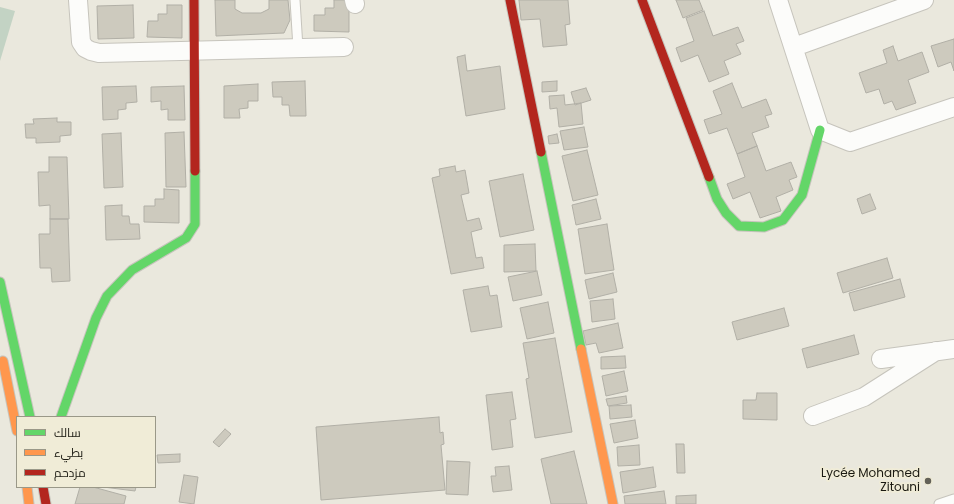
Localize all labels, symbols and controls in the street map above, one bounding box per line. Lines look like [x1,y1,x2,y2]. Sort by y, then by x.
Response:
legend [16,416,156,488]
text: سالك [54,424,81,441]
text: بطيء [54,444,83,461]
text: مزدحم [54,464,86,481]
place label: Lycée Mohamed Zitouni [821,467,920,495]
marker: Lycée Mohamed Zitouni [923,476,933,486]

